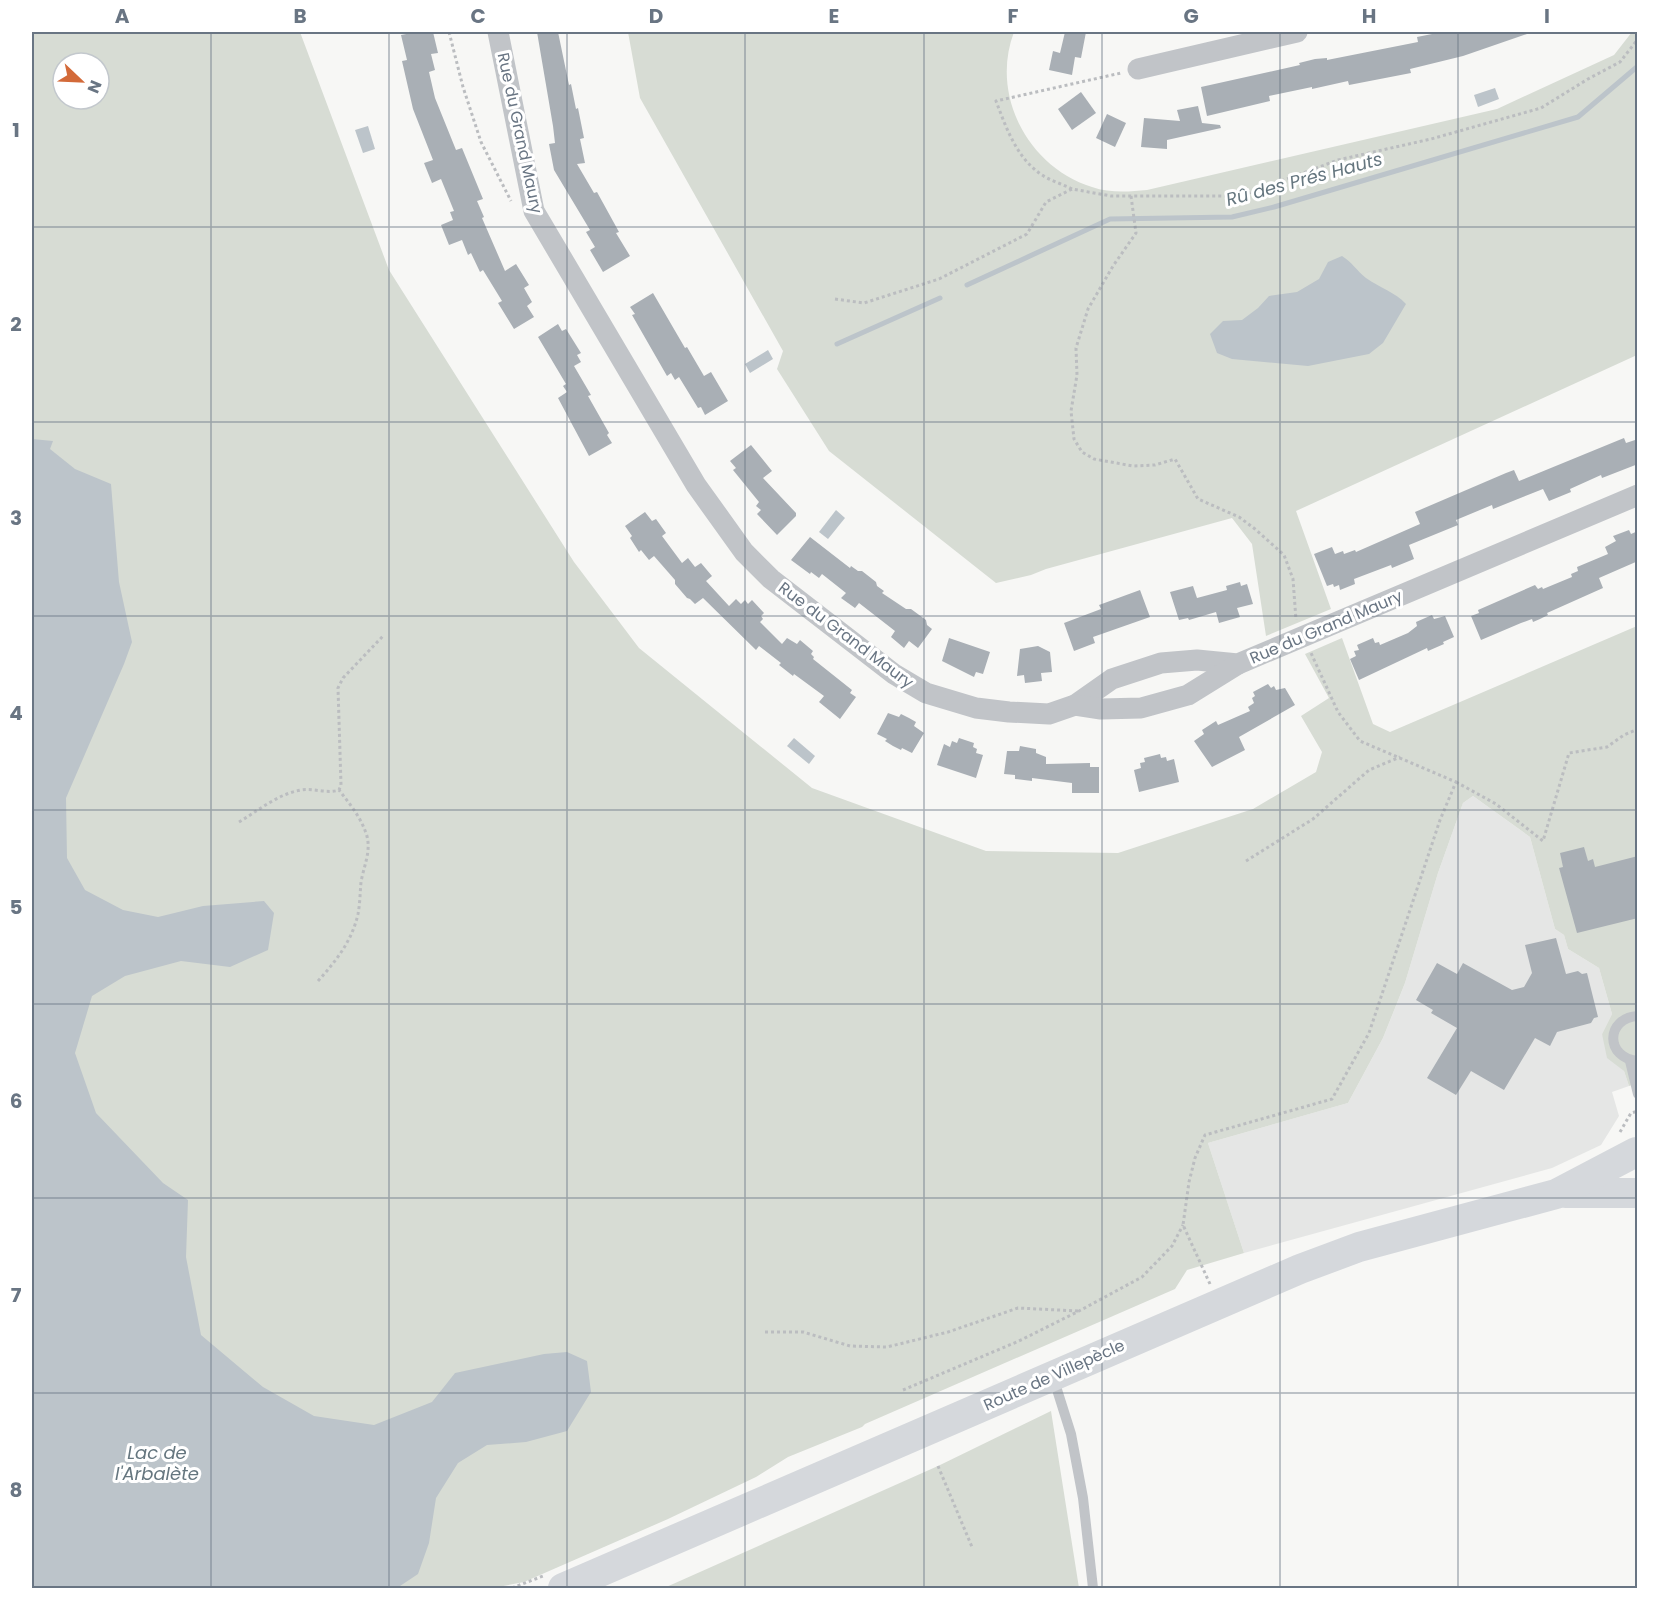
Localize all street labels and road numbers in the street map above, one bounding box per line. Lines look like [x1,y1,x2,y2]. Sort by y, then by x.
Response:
street label: Rue du Grand Maury [492,50,548,216]
street label: Rue du Grand Maury [774,577,918,693]
street label: Rue du Grand Maury [1246,584,1406,670]
street label: Route de Villepècle [980,1334,1128,1416]

